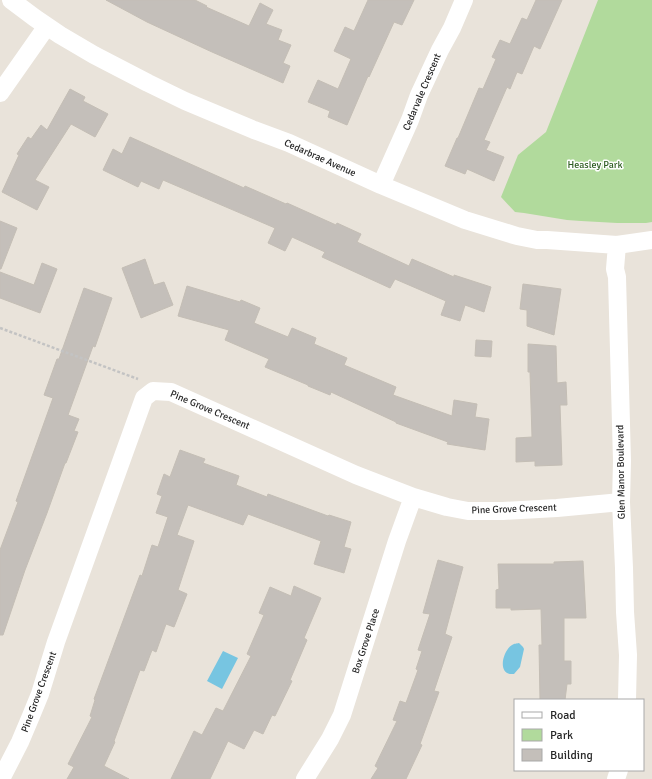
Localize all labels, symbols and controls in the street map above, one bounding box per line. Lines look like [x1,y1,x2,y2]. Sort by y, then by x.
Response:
street label: Cedarvale Crescent [400,51,444,132]
street label: Cedarbrae Avenue [282,137,358,179]
park label: Heasley Park [567,159,623,171]
street label: Pine Grove Crescent [168,388,252,432]
street label: Glen Manor Boulevard [614,425,628,519]
street label: Pine Grove Crescent [471,501,557,516]
street label: Box Grove Place [350,607,382,675]
street label: Pine Grove Crescent [19,649,59,734]
legend [514,699,644,771]
text: Road [550,708,576,723]
text: Park [550,728,573,743]
text: Building [550,748,593,763]

